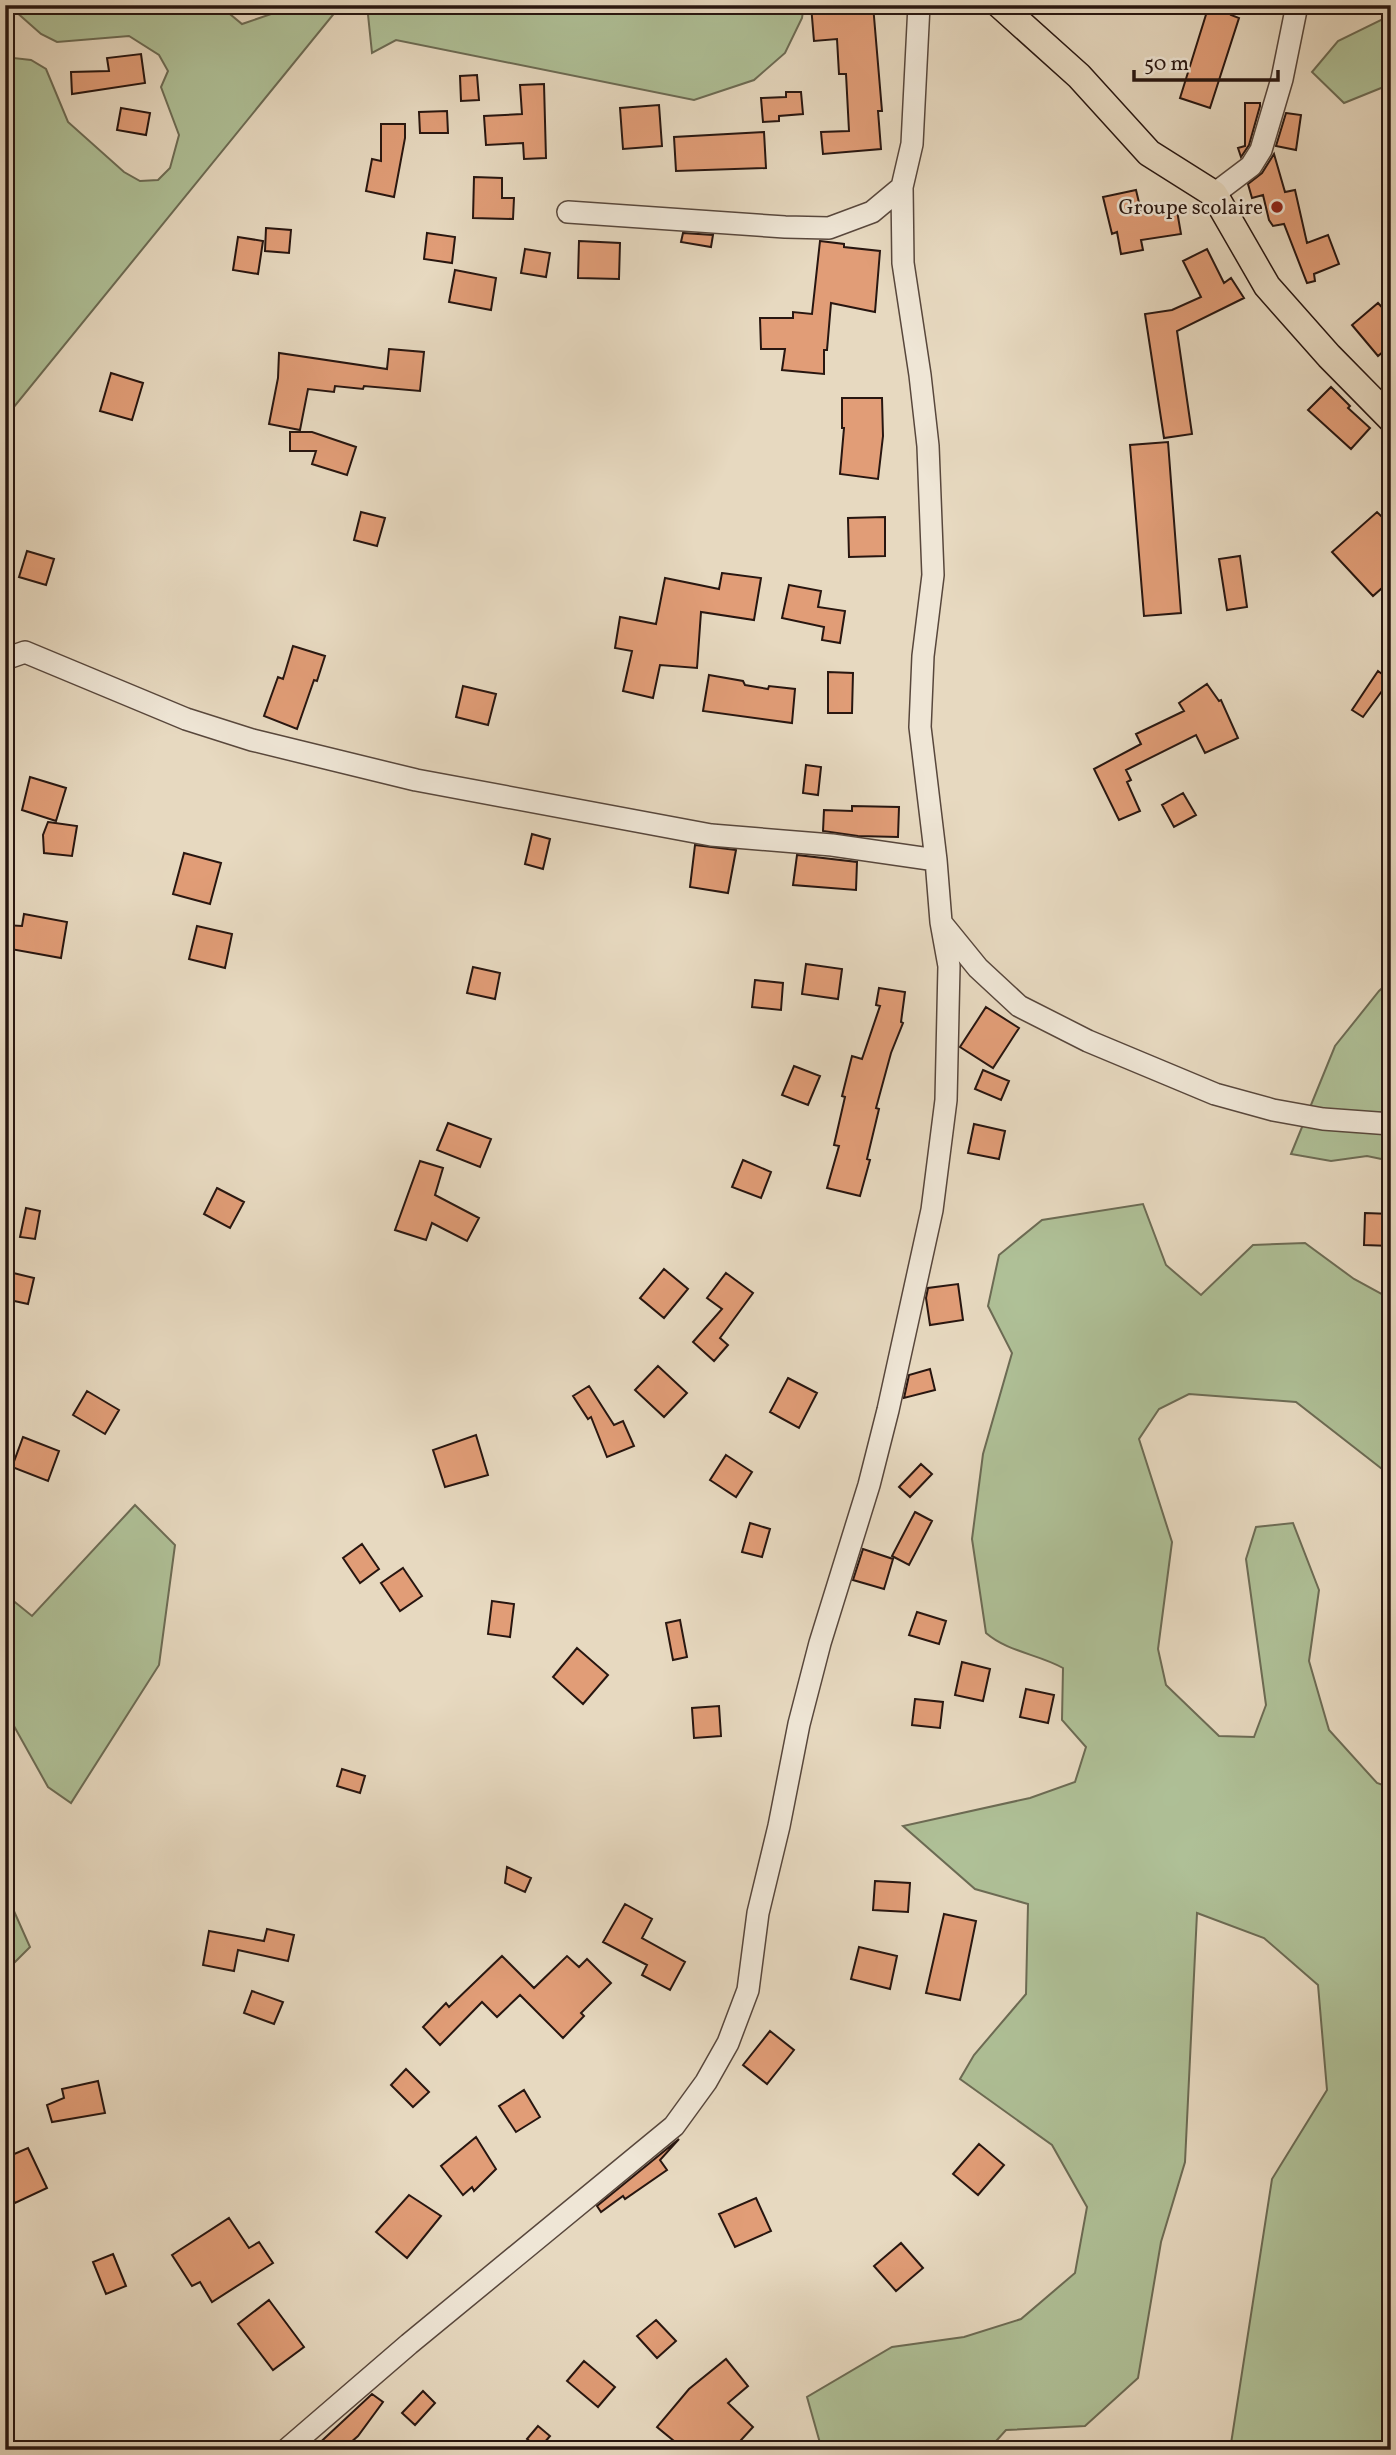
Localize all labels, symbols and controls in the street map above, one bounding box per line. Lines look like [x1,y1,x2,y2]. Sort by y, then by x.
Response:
scale bar [1134,38,1277,82]
text: 50 m [1144,50,1189,79]
place label: Groupe scolaire [1118,194,1263,223]
marker: Groupe scolaire [1269,199,1285,215]

